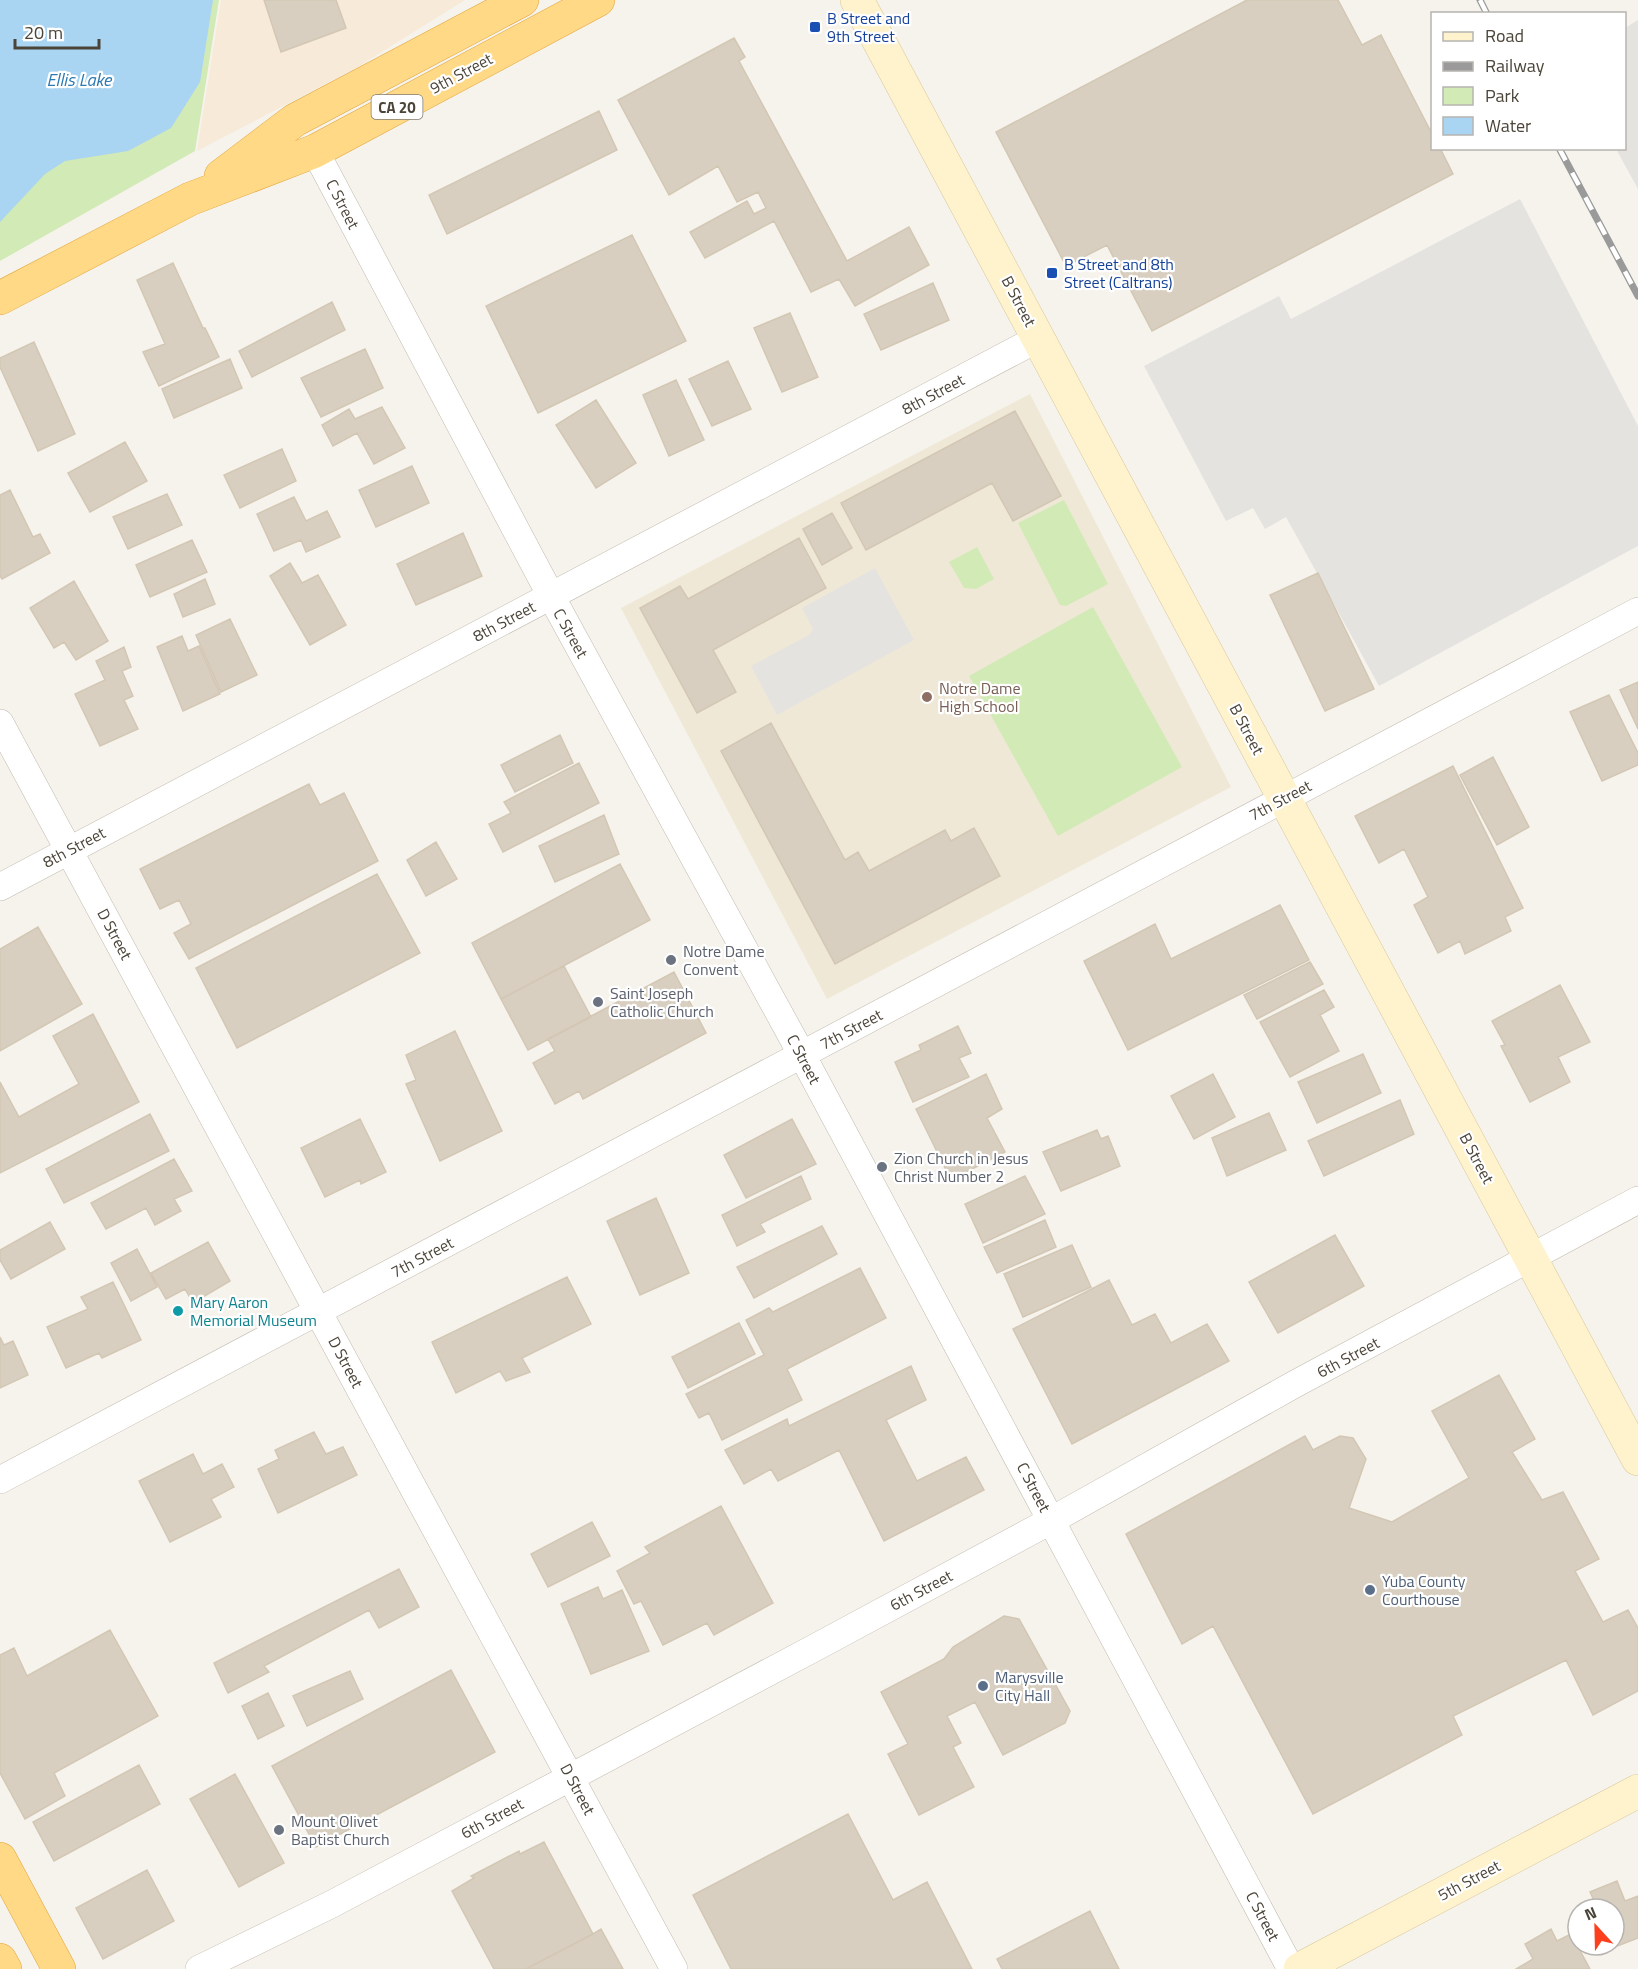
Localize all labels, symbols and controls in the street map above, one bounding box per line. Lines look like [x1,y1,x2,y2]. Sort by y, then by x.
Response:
place label: B Street and 9th Street [827,6,910,48]
scale bar [15,12,99,50]
legend [1431,12,1626,150]
text: 20 m [24,19,63,46]
marker: B Street and 9th Street [808,20,822,34]
text: Road [1485,22,1524,49]
street label: 9th Street [425,46,497,100]
text: Railway [1485,52,1545,79]
water label: Ellis Lake [47,66,113,93]
text: Park [1485,82,1520,109]
road number: CA 20 [372,95,422,119]
text: Water [1485,112,1531,139]
street label: C Street [320,175,366,234]
place label: B Street and 8th Street (Caltrans) [1064,252,1174,294]
marker: B Street and 8th Street (Caltrans) [1045,266,1059,280]
street label: B Street [996,271,1043,331]
street label: 8th Street [897,367,969,421]
street label: 8th Street [468,594,540,648]
street label: C Street [548,604,595,663]
place label: Notre Dame High School [939,676,1021,718]
marker: Notre Dame High School [920,690,934,704]
street label: B Street [1224,699,1271,759]
street label: 7th Street [1244,773,1316,827]
street label: 8th Street [38,820,110,874]
street label: D Street [91,904,139,964]
place label: Notre Dame Convent [683,939,765,981]
marker: Notre Dame Convent [664,953,678,967]
place label: Saint Joseph Catholic Church [610,981,714,1023]
marker: Saint Joseph Catholic Church [591,995,605,1009]
street label: 7th Street [815,1002,887,1056]
street label: C Street [781,1030,827,1089]
street label: B Street [1454,1128,1501,1188]
place label: Zion Church in Jesus Christ Number 2 [894,1146,1029,1188]
marker: Zion Church in Jesus Christ Number 2 [875,1160,889,1174]
street label: 7th Street [386,1230,458,1284]
place label: Mary Aaron Memorial Museum [190,1290,317,1332]
marker: Mary Aaron Memorial Museum [171,1304,185,1318]
street label: 6th Street [1312,1330,1384,1384]
street label: D Street [322,1332,370,1392]
street label: C Street [1011,1458,1057,1517]
street label: 6th Street [885,1563,957,1617]
place label: Yuba County Courthouse [1382,1569,1466,1611]
marker: Yuba County Courthouse [1363,1583,1377,1597]
place label: Marysville City Hall [995,1665,1064,1707]
marker: Marysville City Hall [976,1679,990,1693]
street label: D Street [554,1759,602,1819]
street label: 6th Street [456,1791,528,1845]
place label: Mount Olivet Baptist Church [291,1809,390,1851]
marker: Mount Olivet Baptist Church [272,1823,286,1837]
street label: 5th Street [1433,1853,1505,1907]
street label: C Street [1240,1887,1286,1946]
north arrow [1566,1897,1626,1957]
text: N [1581,1900,1600,1926]

